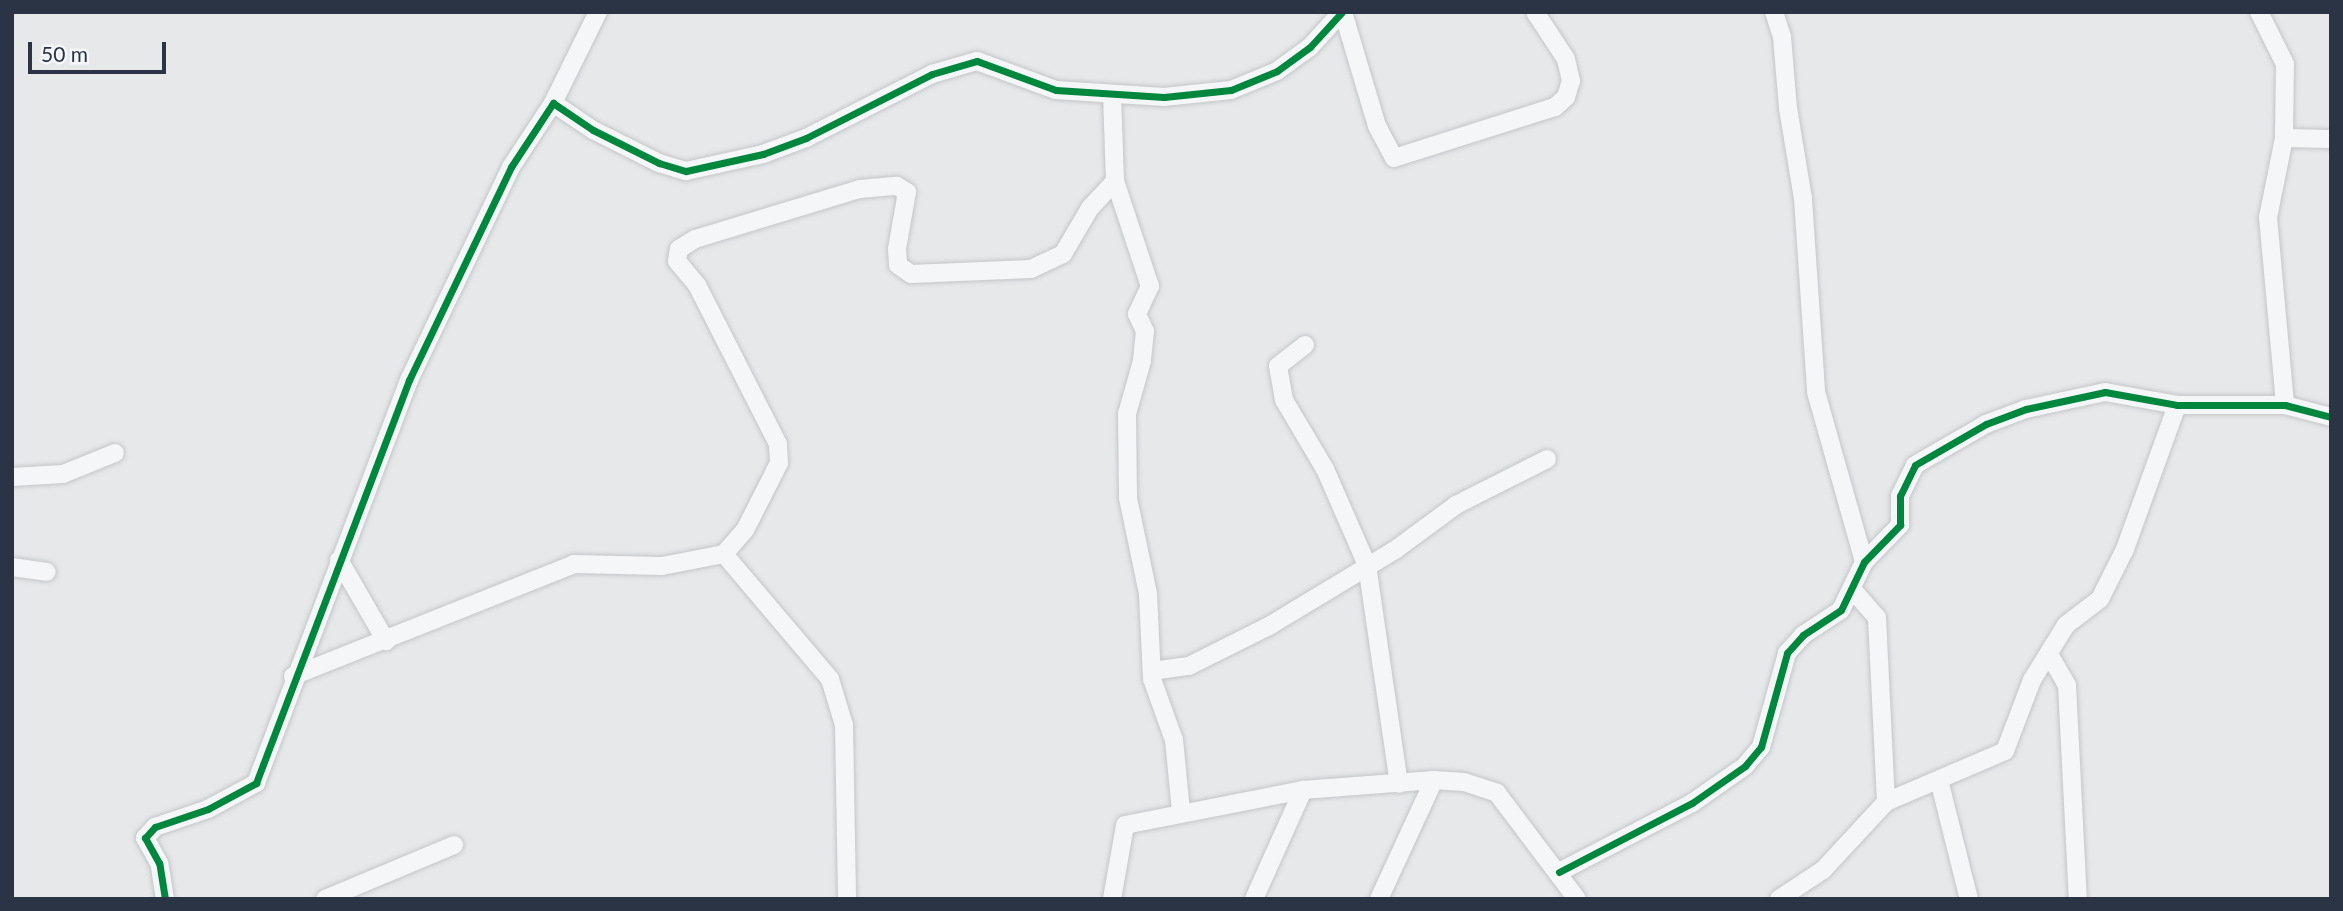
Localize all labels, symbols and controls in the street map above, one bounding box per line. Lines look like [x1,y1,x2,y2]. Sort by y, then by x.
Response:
scale bar [32,28,170,72]
text: 50 m [41,41,88,66]

